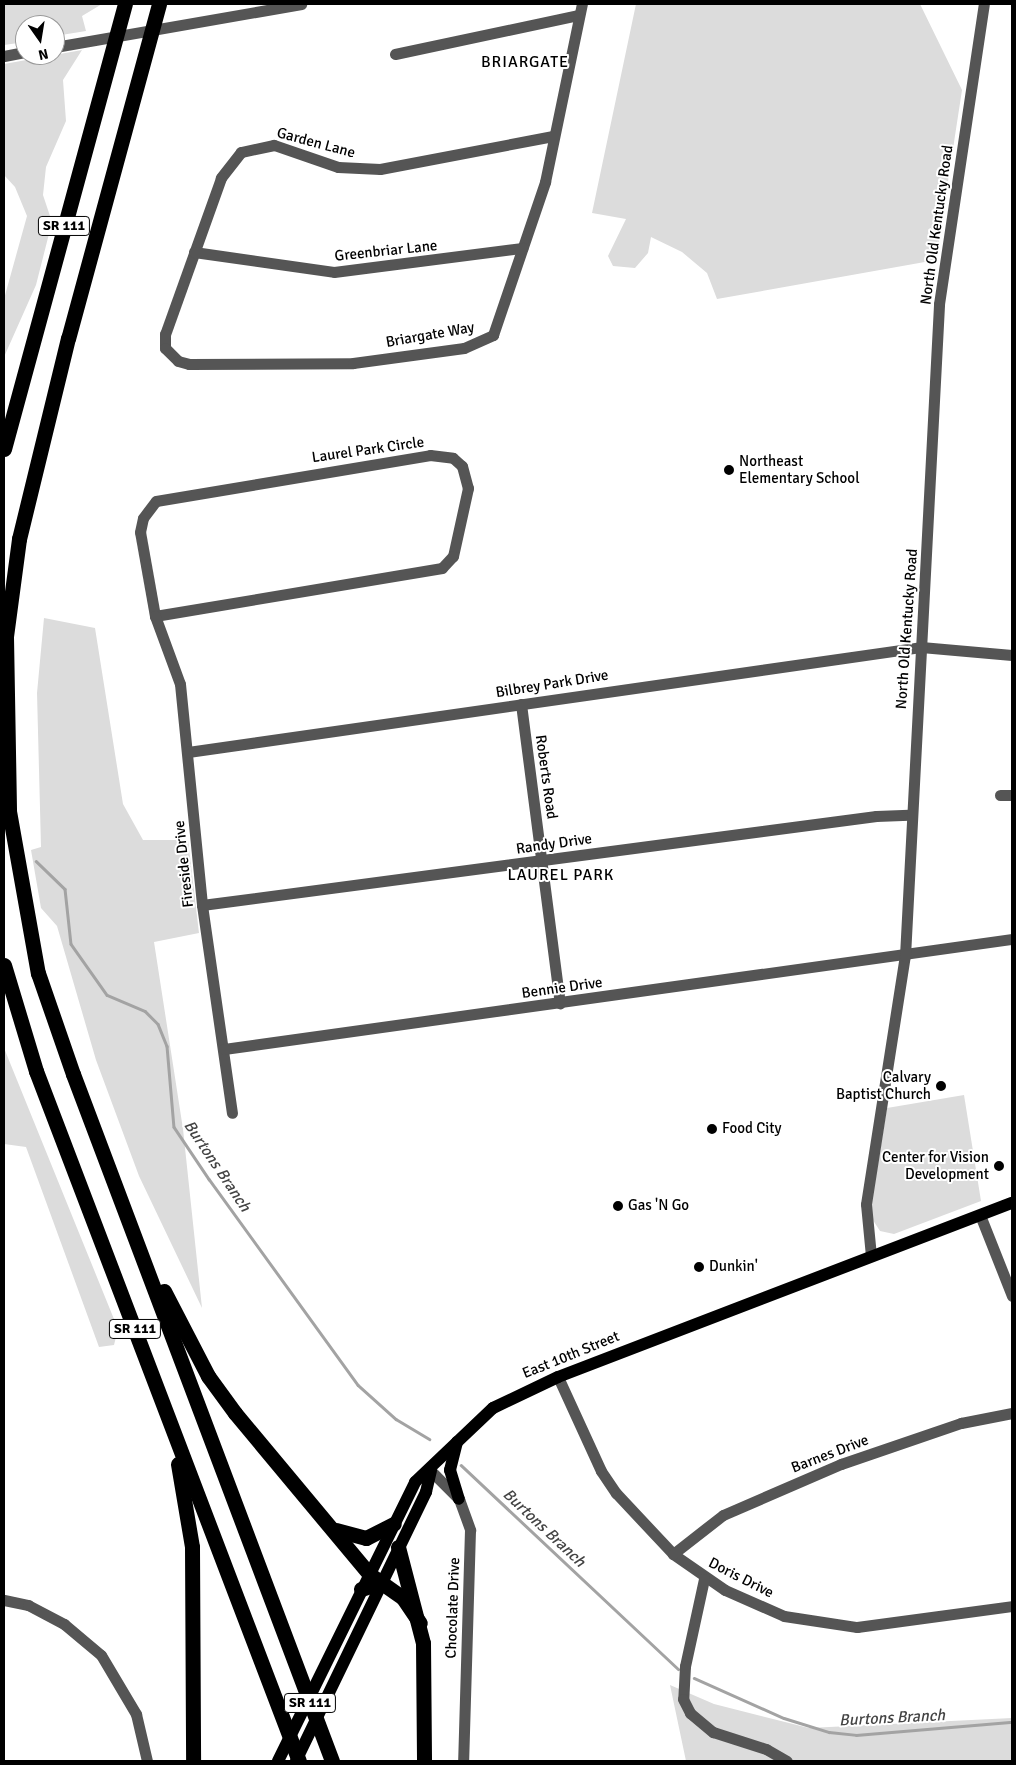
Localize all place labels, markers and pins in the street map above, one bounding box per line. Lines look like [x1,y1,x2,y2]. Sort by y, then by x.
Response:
place label: Northeast Elementary School [739,452,860,487]
marker: Northeast Elementary School [723,464,735,476]
place label: Calvary Baptist Church [836,1068,931,1103]
marker: Calvary Baptist Church [935,1080,947,1092]
place label: Food City [722,1120,782,1138]
marker: Food City [706,1123,718,1135]
place label: Center for Vision Development [882,1148,989,1183]
marker: Center for Vision Development [993,1160,1005,1172]
place label: Gas 'N Go [628,1197,689,1215]
marker: Gas 'N Go [612,1200,624,1212]
place label: Dunkin' [709,1258,758,1276]
marker: Dunkin' [693,1261,705,1273]

